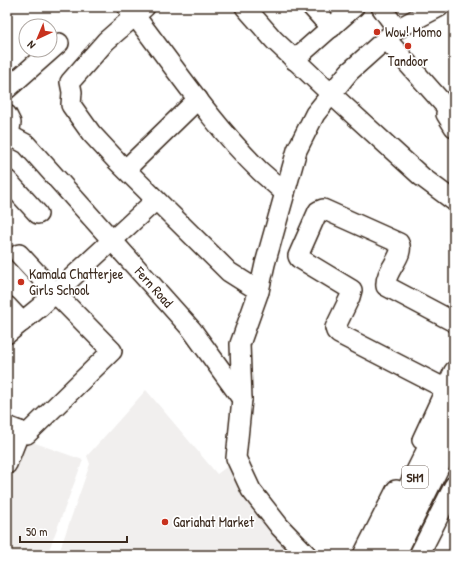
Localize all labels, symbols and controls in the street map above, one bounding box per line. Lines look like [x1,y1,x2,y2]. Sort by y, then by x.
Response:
north arrow [18,18,58,58]
place label: Wow! Momo [385,22,442,41]
marker: Wow! Momo [372,27,382,37]
text: N [24,38,38,52]
marker: Tandoor [403,41,413,51]
place label: Tandoor [388,51,429,70]
street label: Fern Road [130,261,178,312]
place label: Kamala Chatterjee Girls School [29,264,124,299]
marker: Kamala Chatterjee Girls School [16,277,26,287]
road number: SH1 [402,466,428,488]
place label: Gariahat Market [173,512,254,531]
marker: Gariahat Market [160,517,170,527]
scale bar [20,518,127,544]
text: 50 m [26,523,47,540]

